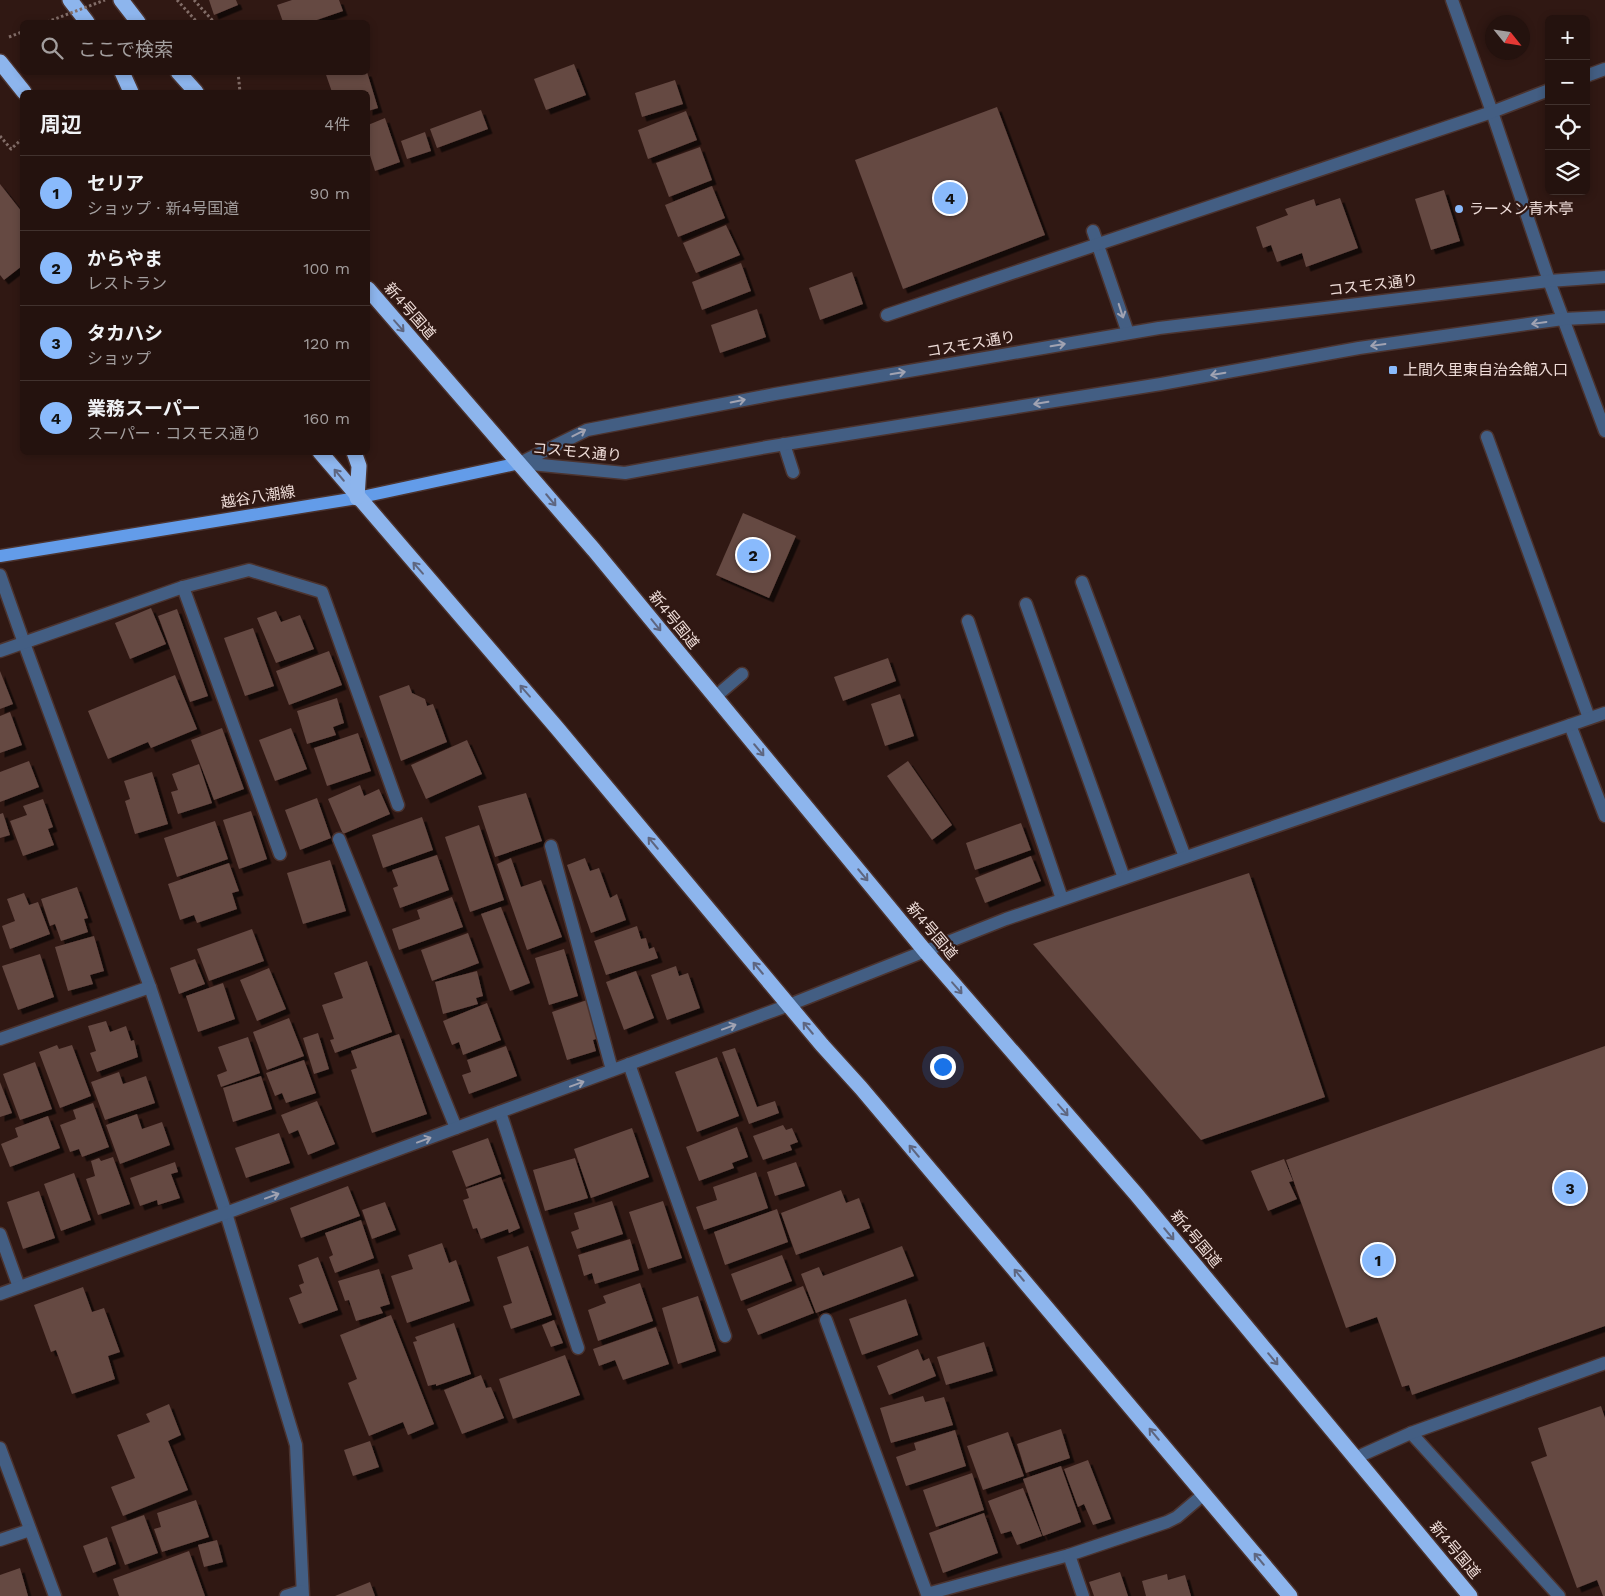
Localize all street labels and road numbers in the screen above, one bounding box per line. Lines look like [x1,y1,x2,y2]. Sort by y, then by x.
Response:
street label: コスモス通り [1327,271,1419,299]
street label: 新4号国道 [381,279,439,343]
street label: コスモス通り [925,327,1017,361]
street label: コスモス通り [531,439,623,465]
street label: 越谷八潮線 [219,482,296,512]
street label: 新4号国道 [645,587,703,653]
street label: 新4号国道 [903,899,961,963]
street label: 新4号国道 [1167,1207,1225,1271]
street label: 新4号国道 [1426,1518,1484,1582]

